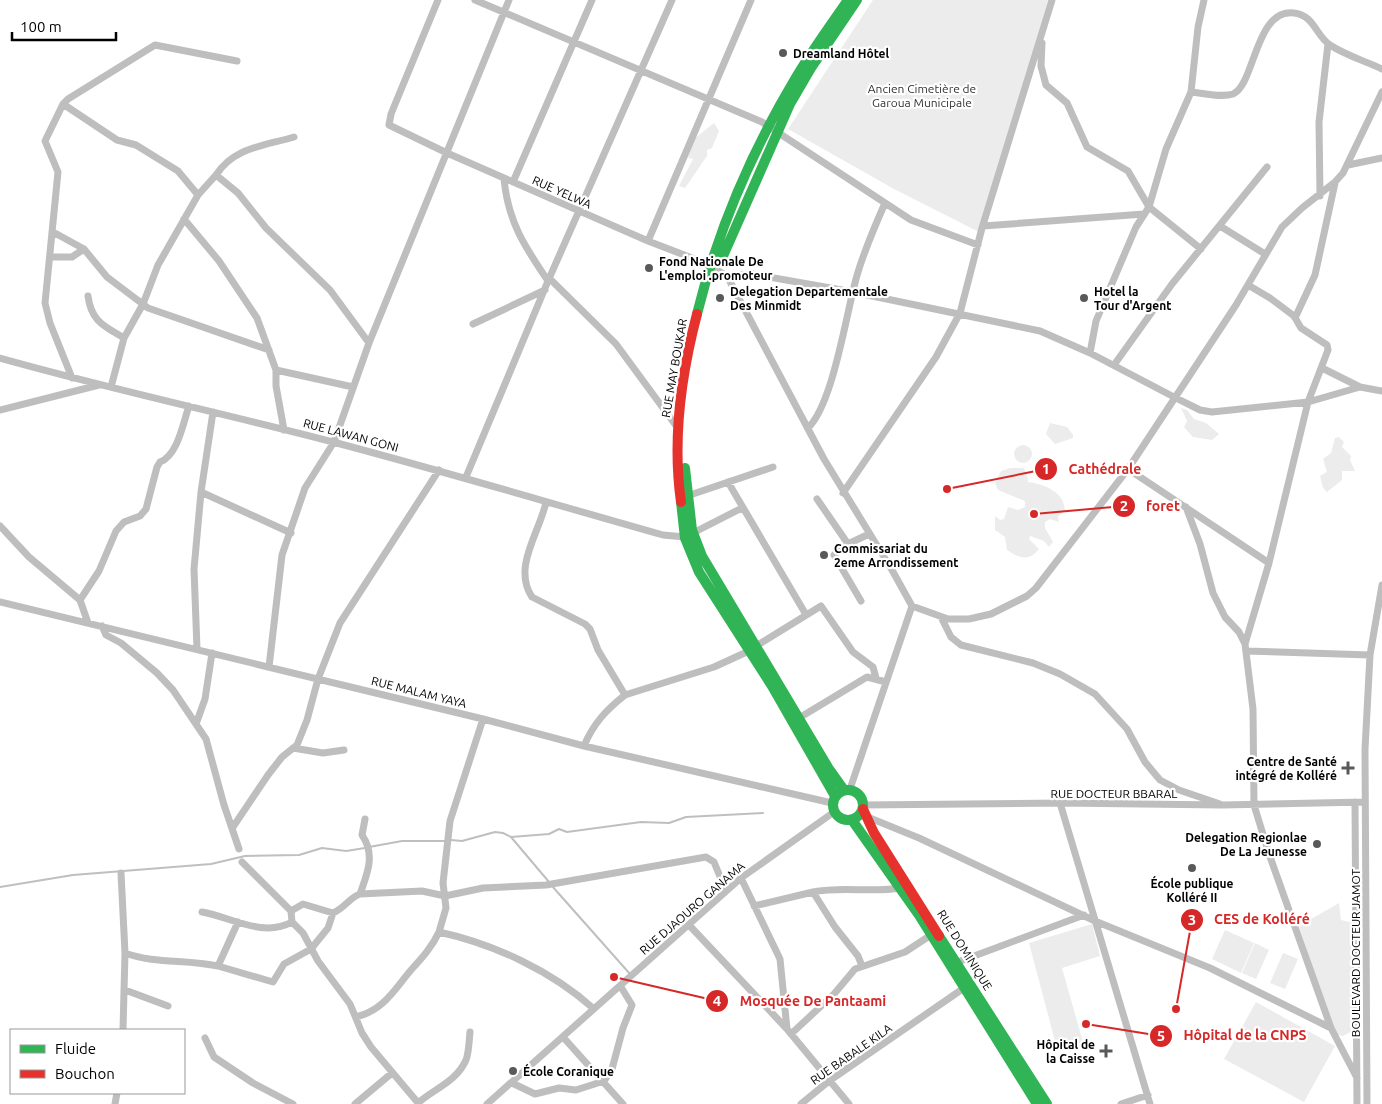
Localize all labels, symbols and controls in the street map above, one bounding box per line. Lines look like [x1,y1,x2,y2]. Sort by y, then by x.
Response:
scale bar [12,10,116,42]
text: 100 m [20,18,62,35]
marker: Dreamland Hôtel [777,47,789,59]
place label: Dreamland Hôtel [793,47,890,60]
park label: Ancien Cimetière de Garoua Municipale [868,82,976,109]
street label: RUE YELWA [530,173,594,211]
place label: Fond Nationale De L'emploi .promoteur [659,255,773,282]
marker: Fond Nationale De L'emploi .promoteur [643,262,655,274]
place label: Delegation Departementale Des Minmidt [730,285,888,312]
place label: Hotel la Tour d'Argent [1094,285,1171,312]
marker: Delegation Departementale Des Minmidt [714,292,726,304]
marker: Hotel la Tour d'Argent [1078,292,1090,304]
street label: RUE MAY BOUKAR [659,317,689,419]
street label: RUE LAWAN GONI [302,416,400,454]
callout: Cathédrale [1033,454,1151,483]
text: 1 [1042,460,1050,477]
text: Cathédrale [1069,461,1141,477]
callout: foret [1111,492,1190,521]
text: 2 [1120,497,1128,514]
text: foret [1146,498,1180,514]
place label: Commissariat du 2eme Arrondissement [834,542,958,569]
marker: Commissariat du 2eme Arrondissement [818,549,830,561]
street label: RUE MALAM YAYA [370,674,468,710]
place label: Centre de Santé intégré de Kolléré [1235,755,1337,782]
marker: Centre de Santé intégré de Kolléré [1341,761,1355,775]
street label: RUE DOCTEUR BBARAL [1051,787,1177,800]
place label: Delegation Regionlae De La Jeunesse [1185,831,1307,858]
marker: Delegation Regionlae De La Jeunesse [1311,838,1323,850]
street label: RUE DJAOURO GANAMA [637,859,747,957]
marker: École publique Kolléré II [1186,862,1198,874]
street label: BOULEVARD DOCTEUR JAMOT [1349,868,1362,1037]
place label: École publique Kolléré II [1151,875,1233,904]
callout: CES de Kolléré [1179,905,1320,934]
street label: RUE DOMINIQUE [935,907,995,993]
text: 3 [1188,911,1196,928]
text: CES de Kolléré [1214,911,1310,927]
callout: Mosquée De Pantaami [705,986,896,1015]
text: 4 [713,992,721,1009]
text: Mosquée De Pantaami [740,993,886,1009]
street label: RUE BABALE KILA [808,1021,894,1087]
callout: Hôpital de la CNPS [1148,1021,1316,1050]
text: 5 [1157,1027,1165,1044]
text: Hôpital de la CNPS [1183,1027,1307,1043]
legend [10,1029,185,1094]
place label: Hôpital de la Caisse [1036,1038,1095,1065]
text: Fluide [55,1040,96,1057]
marker: Hôpital de la Caisse [1099,1044,1113,1058]
place label: École Coranique [523,1063,614,1078]
text: Bouchon [55,1065,115,1082]
marker: École Coranique [507,1065,519,1077]

